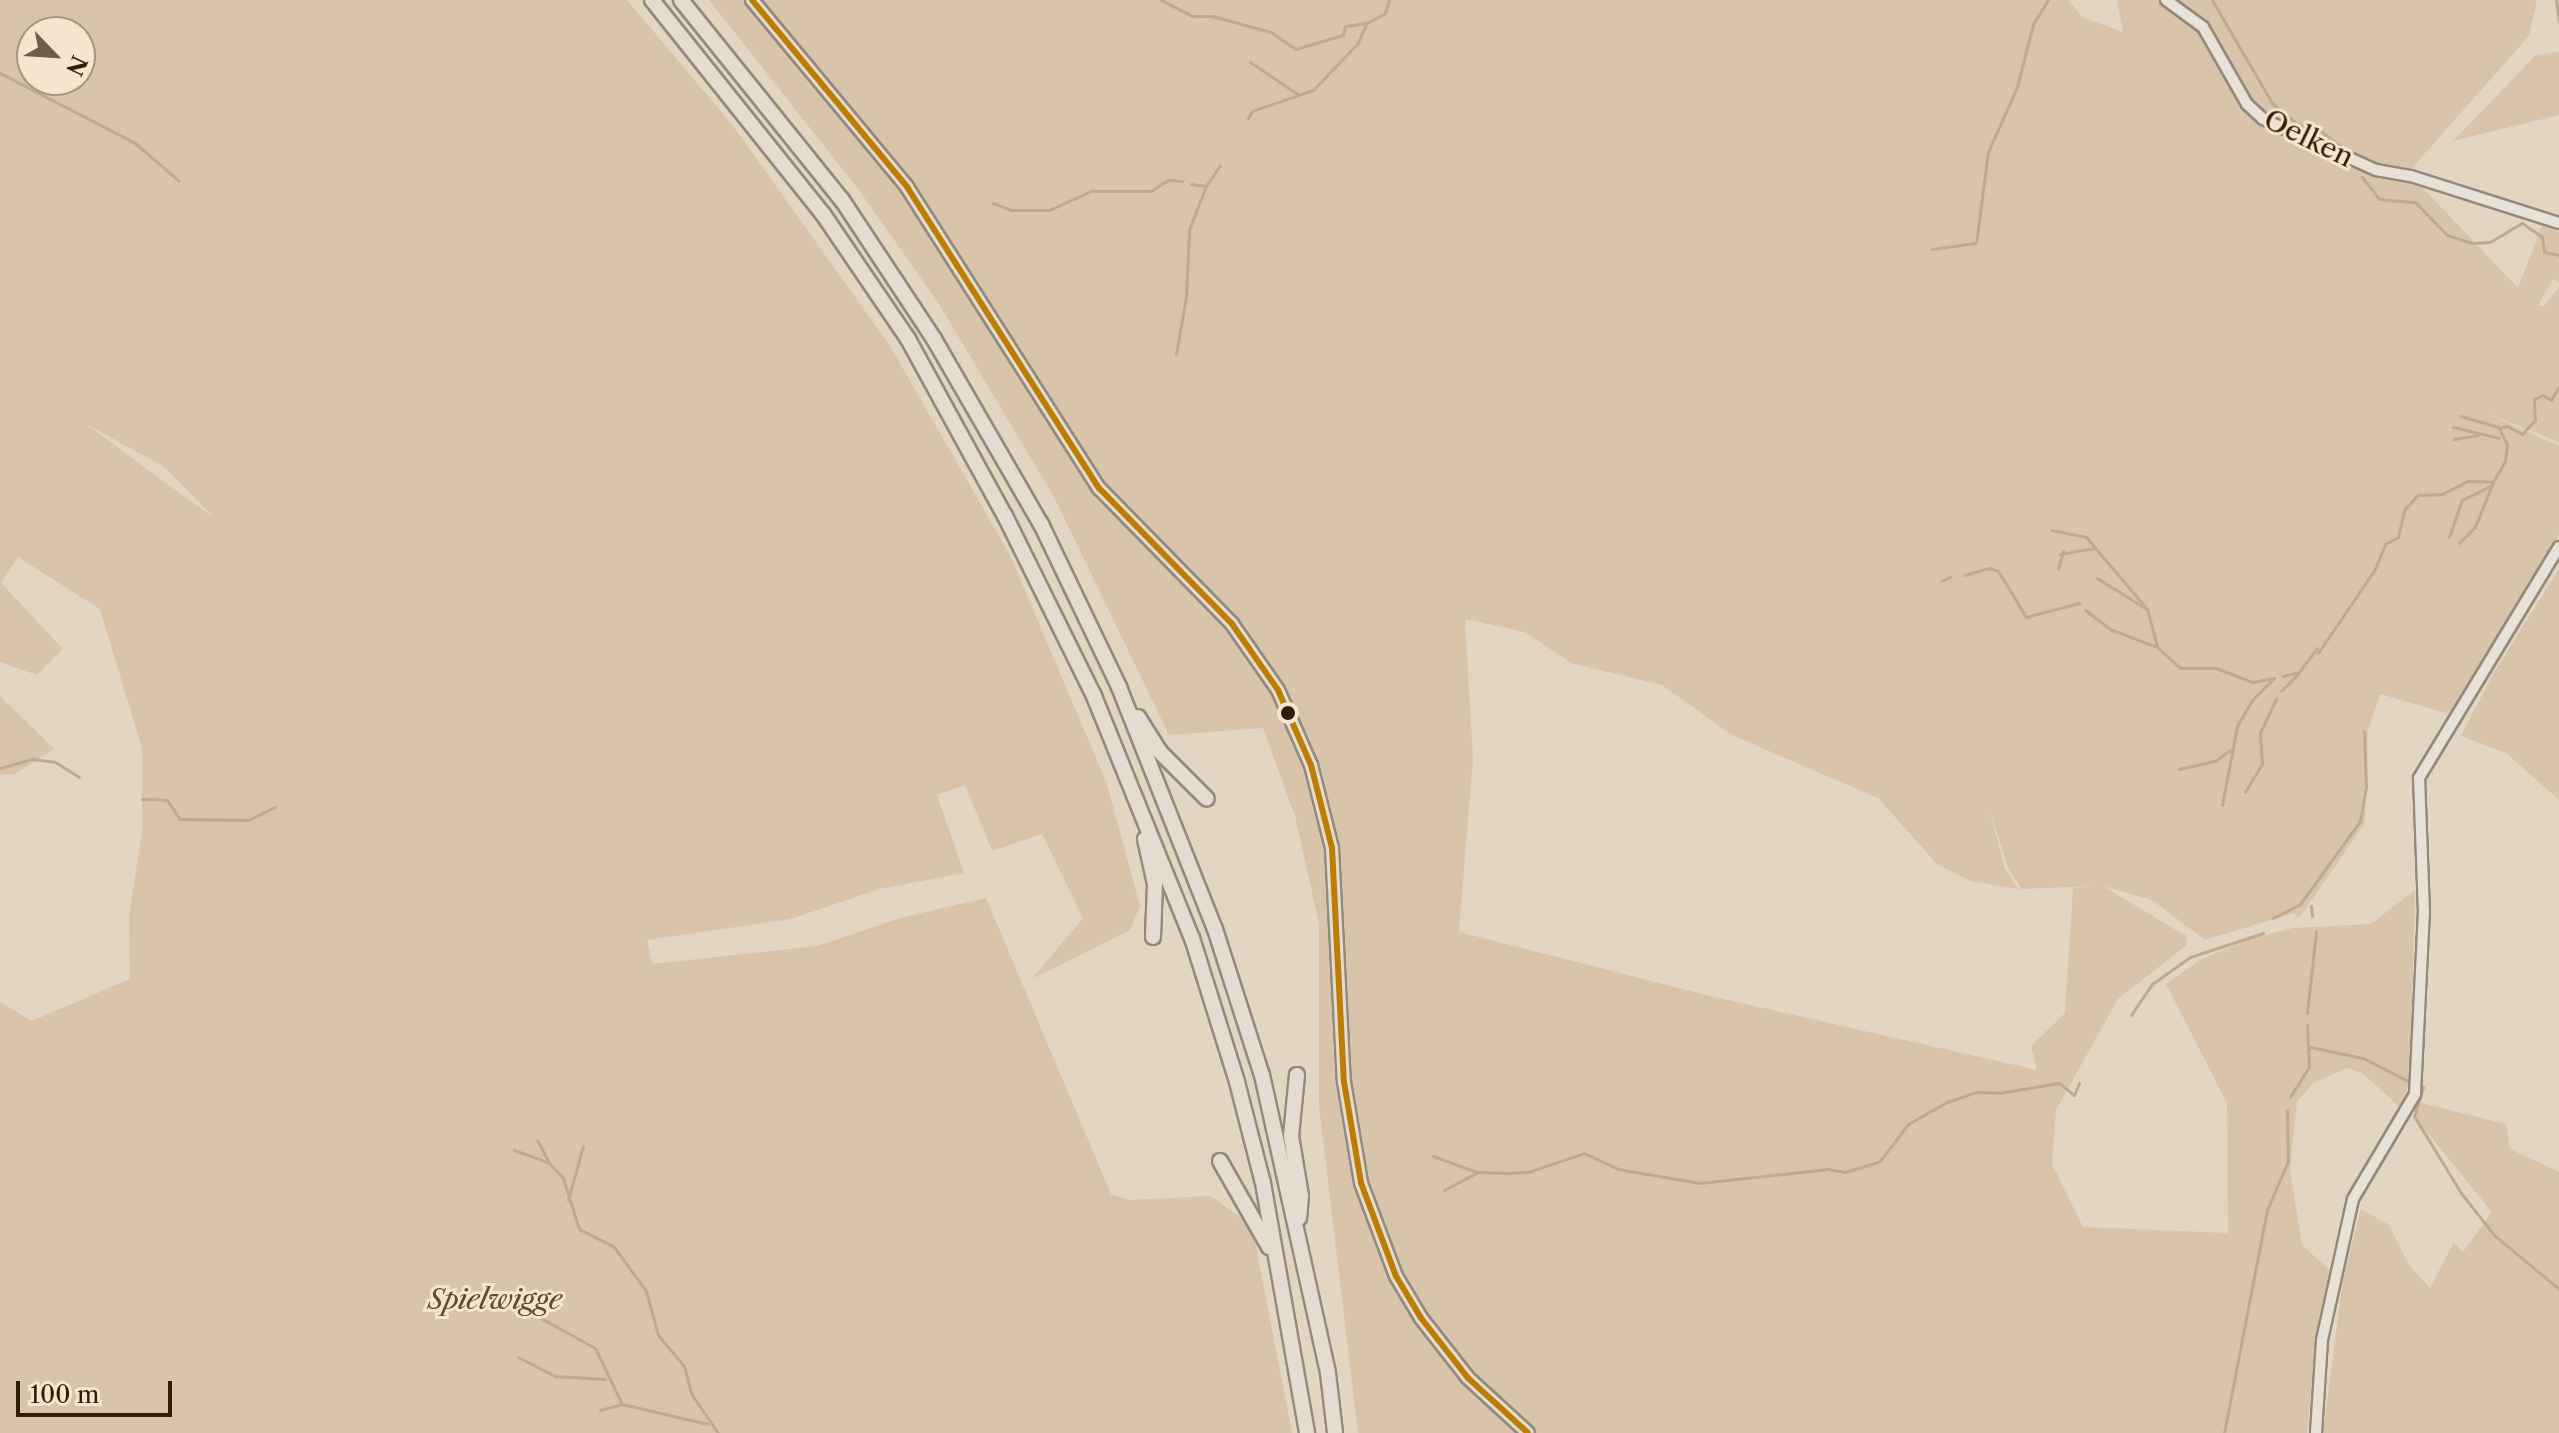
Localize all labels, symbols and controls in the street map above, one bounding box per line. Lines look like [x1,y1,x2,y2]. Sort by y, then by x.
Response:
north arrow [16,16,96,96]
text: N [60,51,93,80]
street label: Oelken [2259,102,2359,174]
unlabelled marker [1280,705,1296,721]
park label: Spielwigge [428,1282,562,1316]
scale bar [20,1365,176,1415]
text: 100 m [30,1380,99,1409]

